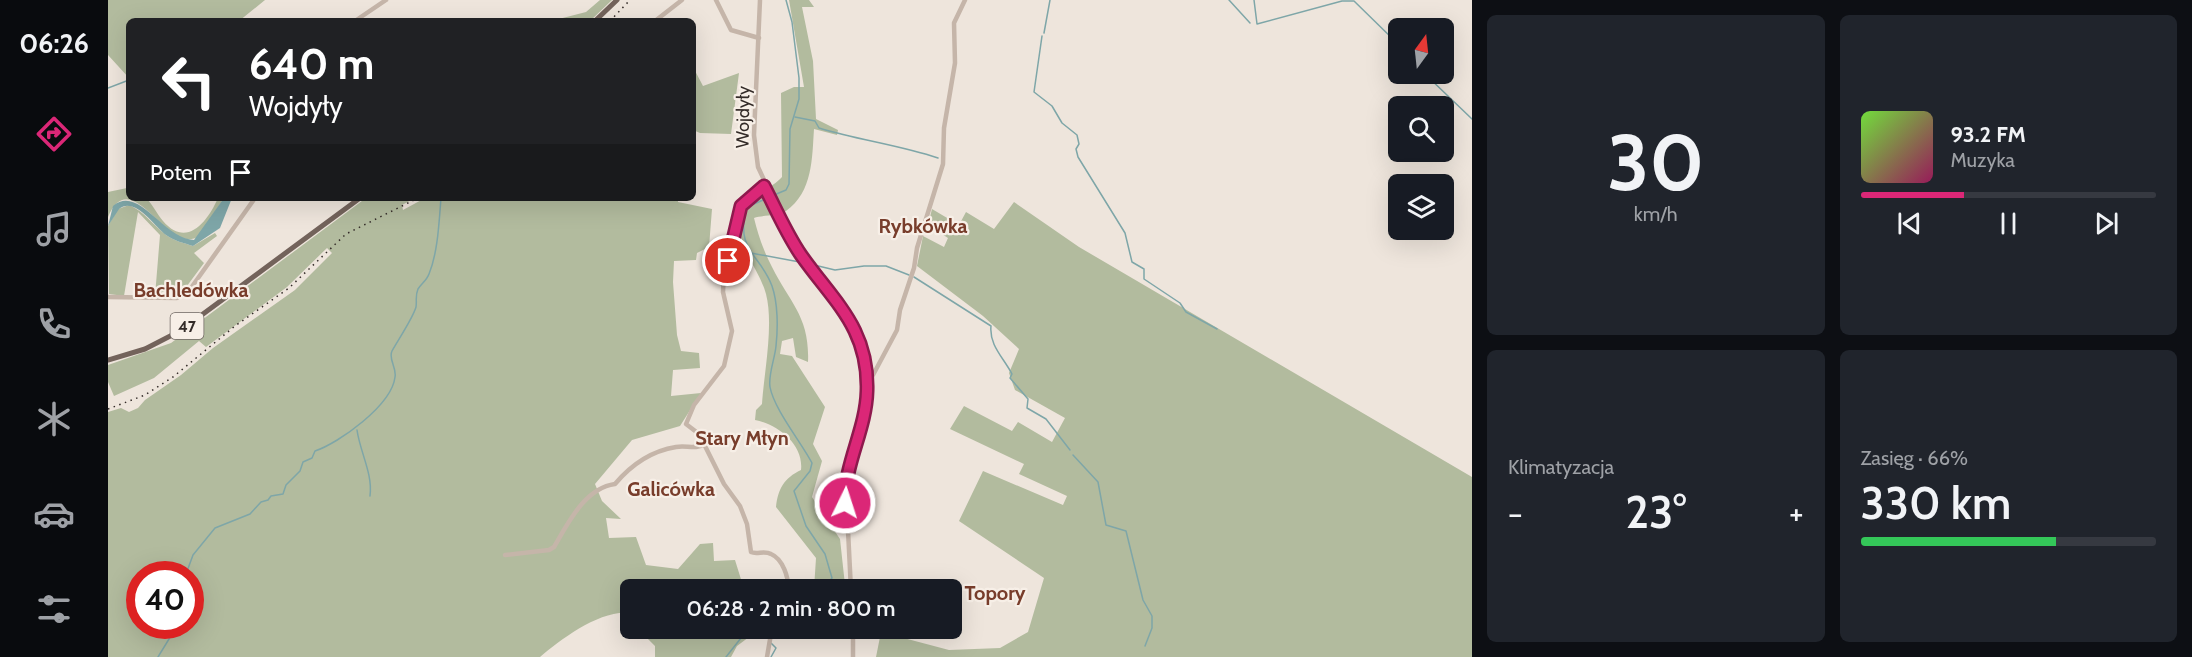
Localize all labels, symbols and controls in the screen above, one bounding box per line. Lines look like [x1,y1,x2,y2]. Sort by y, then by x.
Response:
north arrow [1388,18,1454,84]
map controls [1388,18,1454,240]
text: 06:26 [19,27,89,60]
text: 640 m [249,38,374,90]
icon: left [150,42,228,120]
street label: Wojdyły [731,86,755,148]
text: Wojdyły [249,90,343,123]
button: search [1388,96,1454,162]
icon: directions [33,113,75,155]
text: 30 [1607,115,1704,210]
text: 93.2 FM [1951,121,2026,148]
text: Muzyka [1951,148,2015,172]
icon: arrive [224,156,257,189]
text: Potem [150,159,212,186]
button: layers [1388,174,1454,240]
text: km/h [1634,202,1678,226]
icon: previous [1893,207,1926,240]
icon: pause [1992,207,2025,240]
icon: next [2090,207,2123,240]
icon: music [33,208,75,250]
district label: Rybkówka [878,214,968,238]
pin [702,235,753,286]
icon: arrive [711,244,744,277]
district label: Bachledówka [134,278,248,302]
icon: phone [33,303,75,345]
road number: 47 [170,313,204,339]
icon: climate [33,398,75,440]
district label: Stary Młyn [695,426,789,450]
text: Zasięg · 66% [1861,446,1968,470]
text: Klimatyzacja [1508,455,1614,479]
position arrow [813,471,877,535]
text: 330 km [1861,476,2011,530]
district label: Galicówka [627,477,715,501]
text: 23° [1625,485,1686,539]
icon: car [33,493,75,535]
text: − [1508,493,1523,533]
text: + [1789,493,1804,533]
speed limit sign: 40 [126,561,204,639]
district label: Topory [964,581,1026,605]
icon: filters [33,588,75,630]
text: 06:28 · 2 min · 800 m [687,595,896,622]

